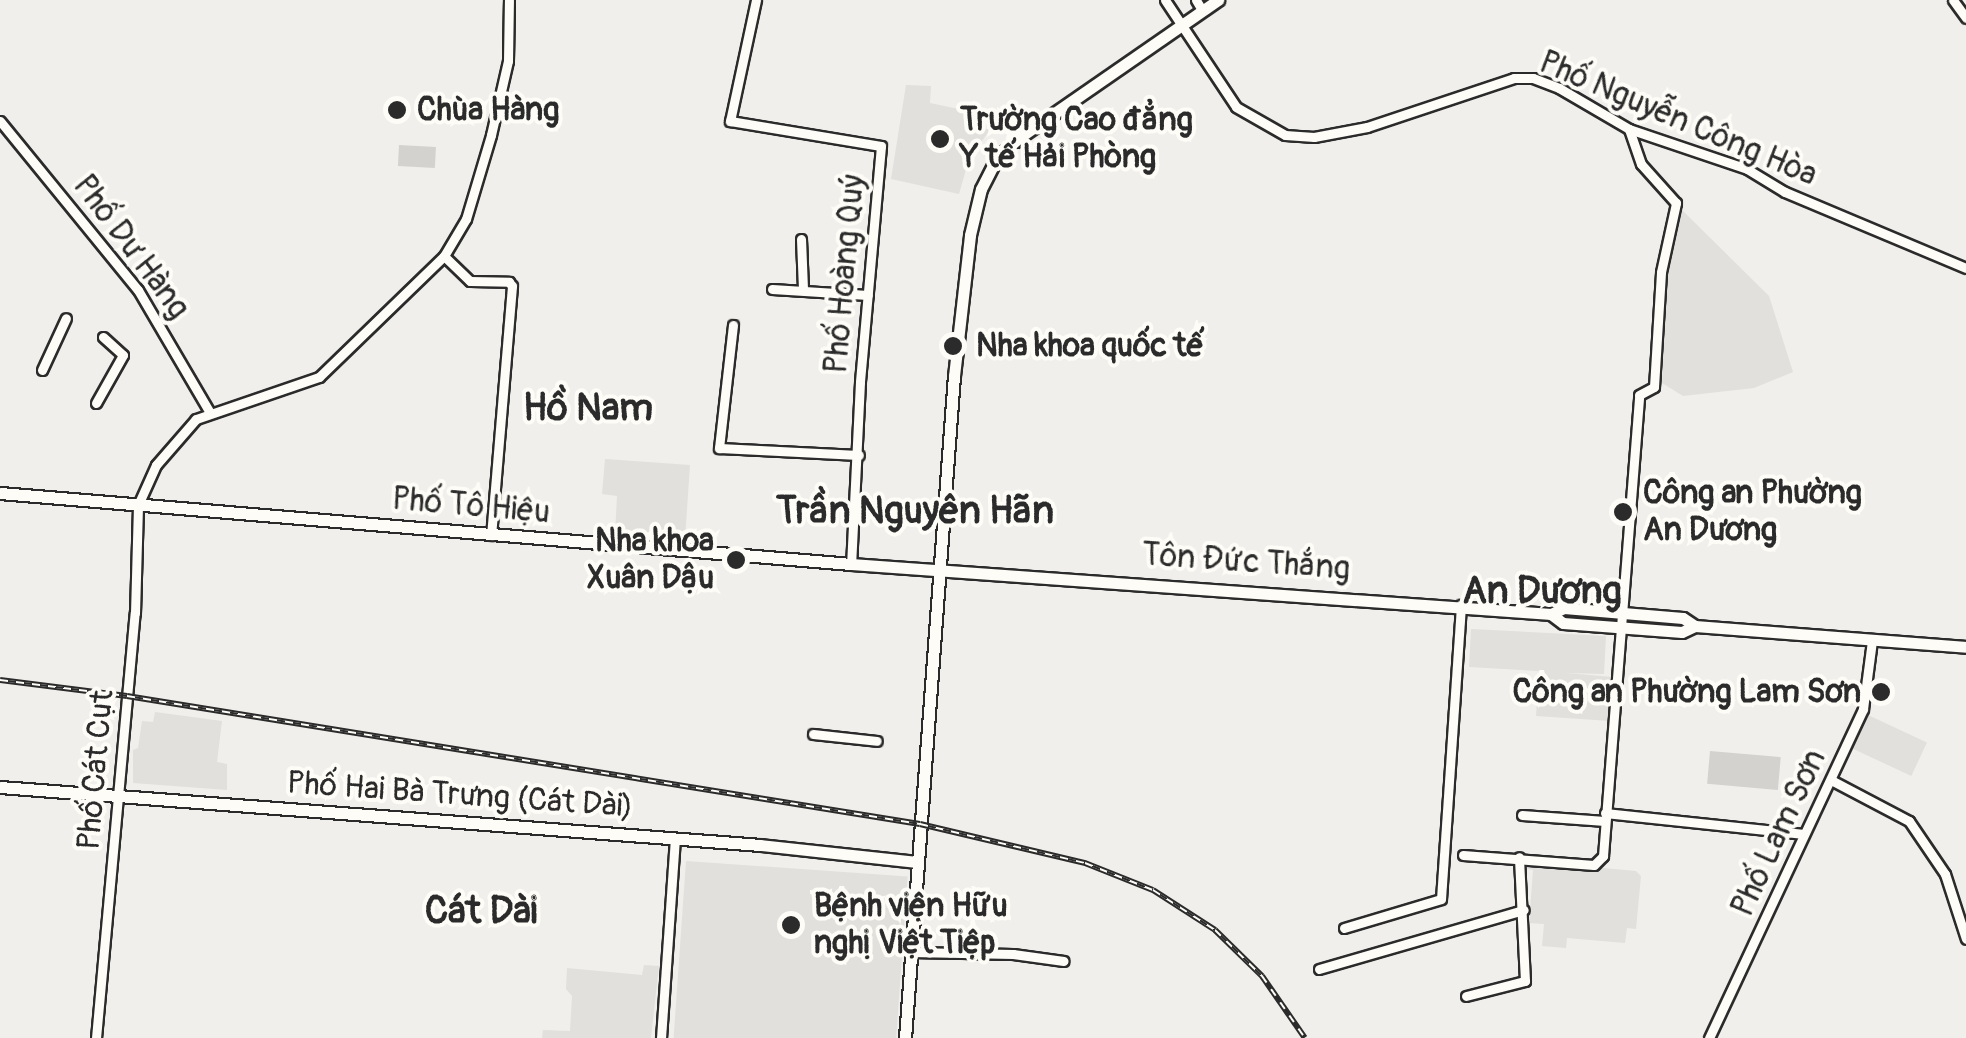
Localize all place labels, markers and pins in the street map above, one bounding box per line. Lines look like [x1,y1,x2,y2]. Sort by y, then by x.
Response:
place label: Chùa Hàng [417,91,559,129]
marker: Chùa Hàng [386,99,408,121]
place label: Trường Cao đẳng Y tế Hải Phòng [960,102,1193,177]
marker: Trường Cao đẳng Y tế Hải Phòng [929,128,951,150]
place label: Nha khoa quốc tế [976,327,1203,365]
marker: Nha khoa quốc tế [940,333,966,359]
place label: Công an Phường An Dương [1643,475,1862,550]
marker: Công an Phường An Dương [1612,501,1634,523]
place label: Nha khoa Xuân Dậu [587,523,714,598]
marker: Nha khoa Xuân Dậu [723,547,749,573]
place label: Công an Phường Lam Sơn [1513,673,1861,711]
marker: Công an Phường Lam Sơn [1870,681,1892,703]
place label: Bệnh viện Hữu nghị Việt Tiệp [814,888,1007,963]
marker: Bệnh viện Hữu nghị Việt Tiệp [778,912,804,938]

